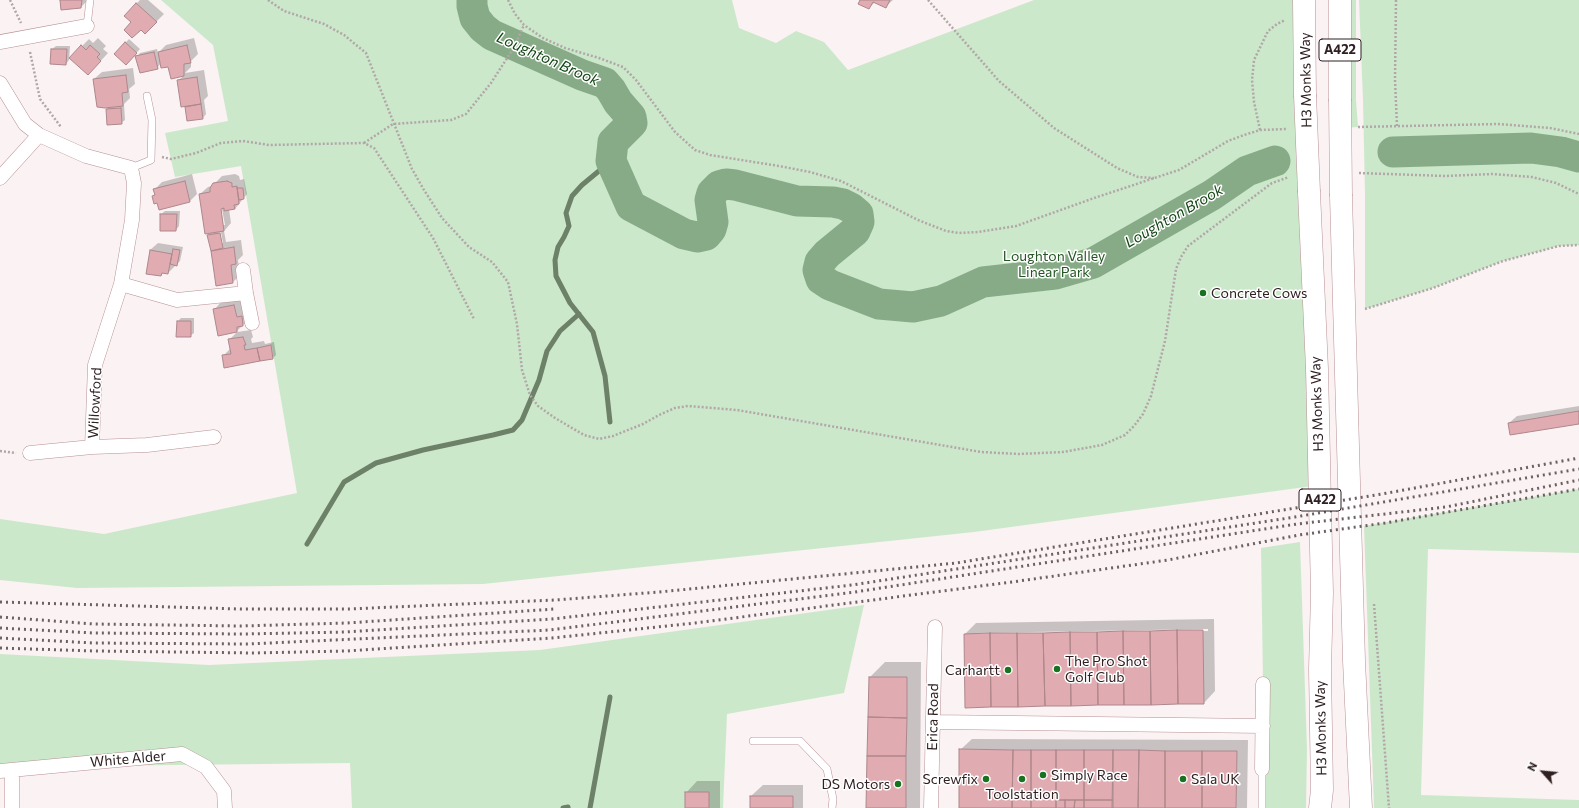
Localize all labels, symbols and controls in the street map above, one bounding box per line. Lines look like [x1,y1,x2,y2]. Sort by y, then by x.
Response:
water label: Loughton Brook [494,28,602,90]
street label: H3 Monks Way [1297,32,1315,128]
road number: A422 [1319,39,1361,61]
water label: Loughton Brook [1122,181,1226,251]
park label: Loughton Valley Linear Park [1003,248,1105,280]
place label: Concrete Cows [1211,285,1307,301]
marker: Concrete Cows [1198,288,1208,298]
street label: H3 Monks Way [1307,356,1327,452]
street label: Willowford [85,367,105,439]
road number: A422 [1299,489,1341,511]
place label: The Pro Shot Golf Club [1065,653,1147,686]
place label: Carhartt [945,662,1000,678]
marker: The Pro Shot Golf Club [1052,664,1062,674]
marker: Carhartt [1003,665,1013,675]
street label: H3 Monks Way [1312,680,1330,776]
street label: Erica Road [924,683,942,751]
street label: White Alder [89,747,167,771]
north arrow [1523,752,1563,792]
text: N [1524,760,1540,773]
place label: Simply Race [1051,767,1128,783]
marker: Simply Race [1038,770,1048,780]
place label: Screwfix [923,771,978,787]
place label: Sala UK [1191,771,1240,787]
marker: Screwfix [981,774,991,784]
marker: Toolstation [1017,774,1027,784]
marker: Sala UK [1178,774,1188,784]
place label: DS Motors [821,776,890,792]
marker: DS Motors [893,779,903,789]
place label: Toolstation [985,786,1059,802]

